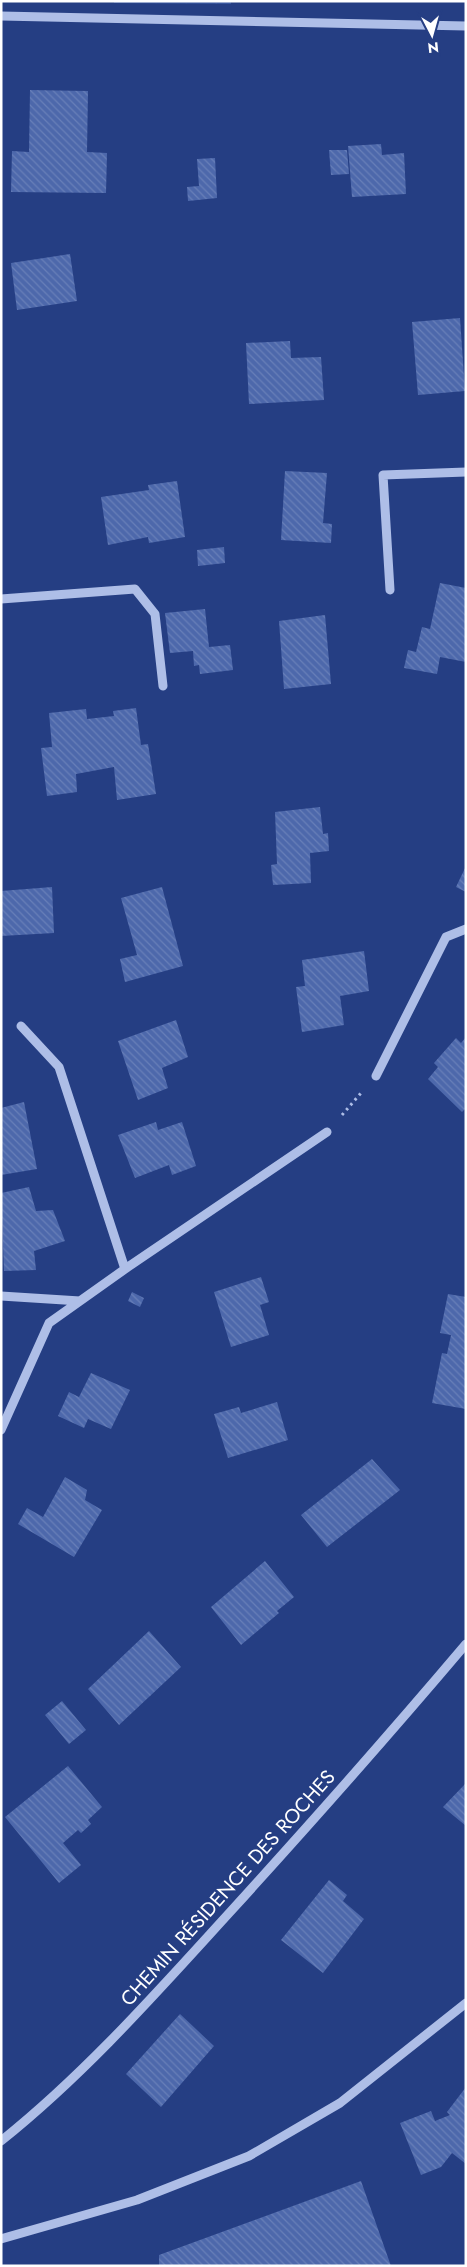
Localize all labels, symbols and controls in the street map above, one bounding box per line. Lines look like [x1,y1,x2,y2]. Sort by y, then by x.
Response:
north arrow [407,10,457,60]
text: N [427,37,440,58]
street label: CHEMIN RÉSIDENCE DES ROCHES [114,1763,342,2013]

